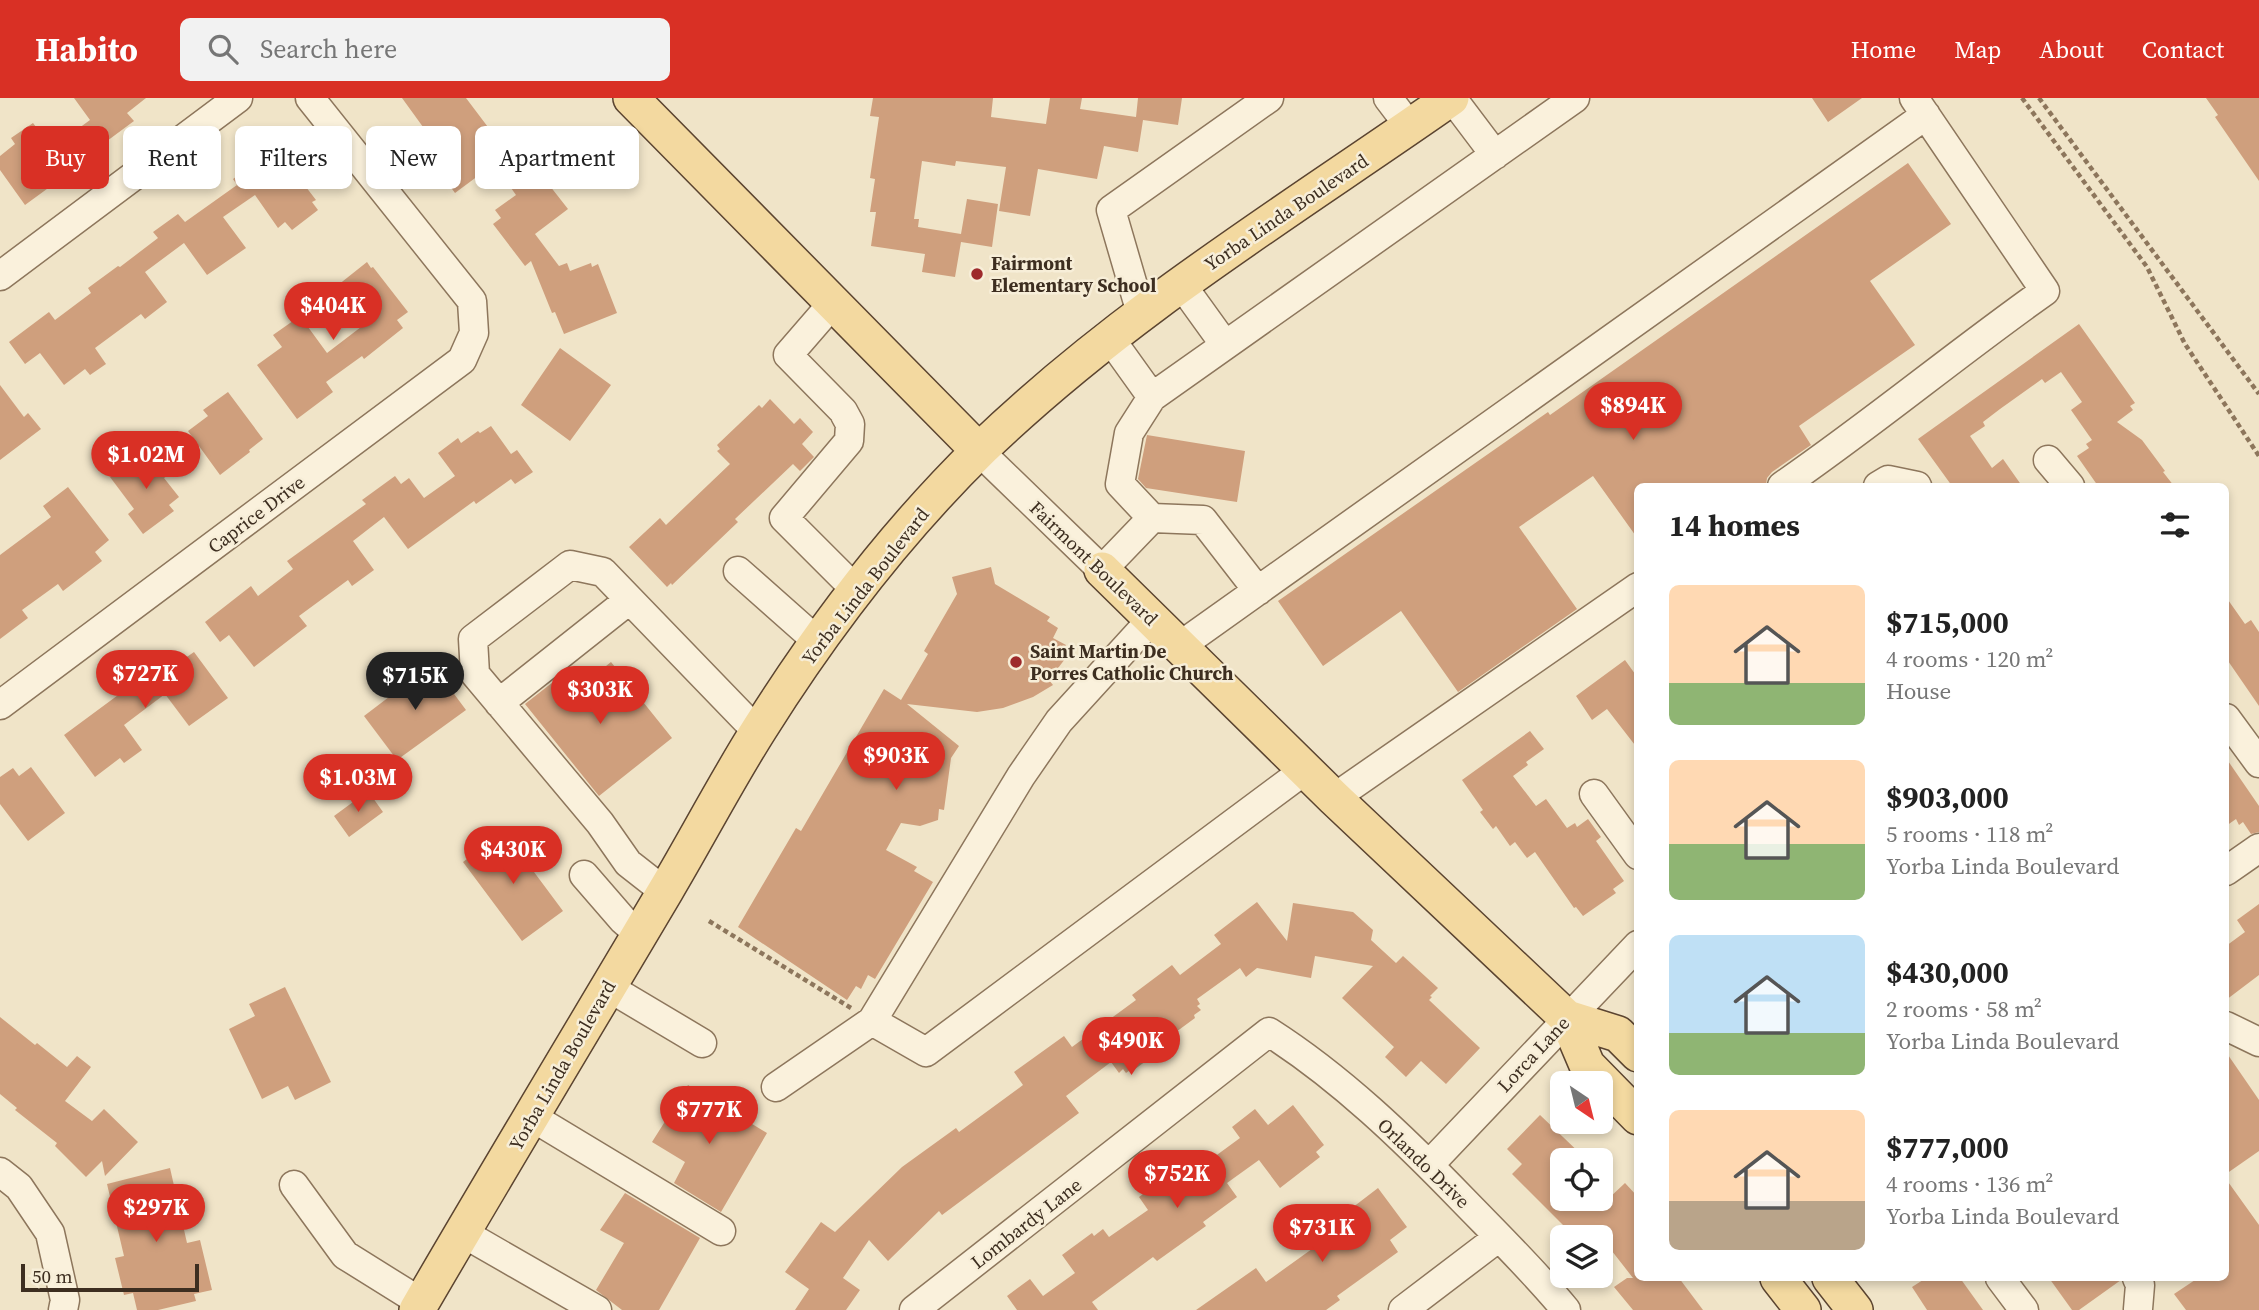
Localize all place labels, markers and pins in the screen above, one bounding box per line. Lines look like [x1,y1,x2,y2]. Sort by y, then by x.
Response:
place label: Fairmont Elementary School [991,250,1156,298]
marker: Fairmont Elementary School [969,266,985,282]
pin: $404K [284,282,382,342]
pin: $894K [1584,382,1682,442]
pin: $1.02M [89,432,203,491]
place label: Saint Martin De Porres Catholic Church [1030,638,1234,686]
pin: $727K [96,650,194,710]
pin: $715K [366,652,464,712]
marker: Saint Martin De Porres Catholic Church [1008,654,1024,670]
pin: $303K [551,666,649,726]
pin: $903K [847,732,945,792]
pin: $1.03M [301,754,415,814]
pin: $430K [464,826,562,886]
pin: $490K [1082,1018,1180,1077]
pin: $777K [660,1086,758,1146]
pin: $752K [1128,1150,1226,1210]
pin: $297K [107,1184,205,1244]
pin: $731K [1273,1204,1371,1264]

